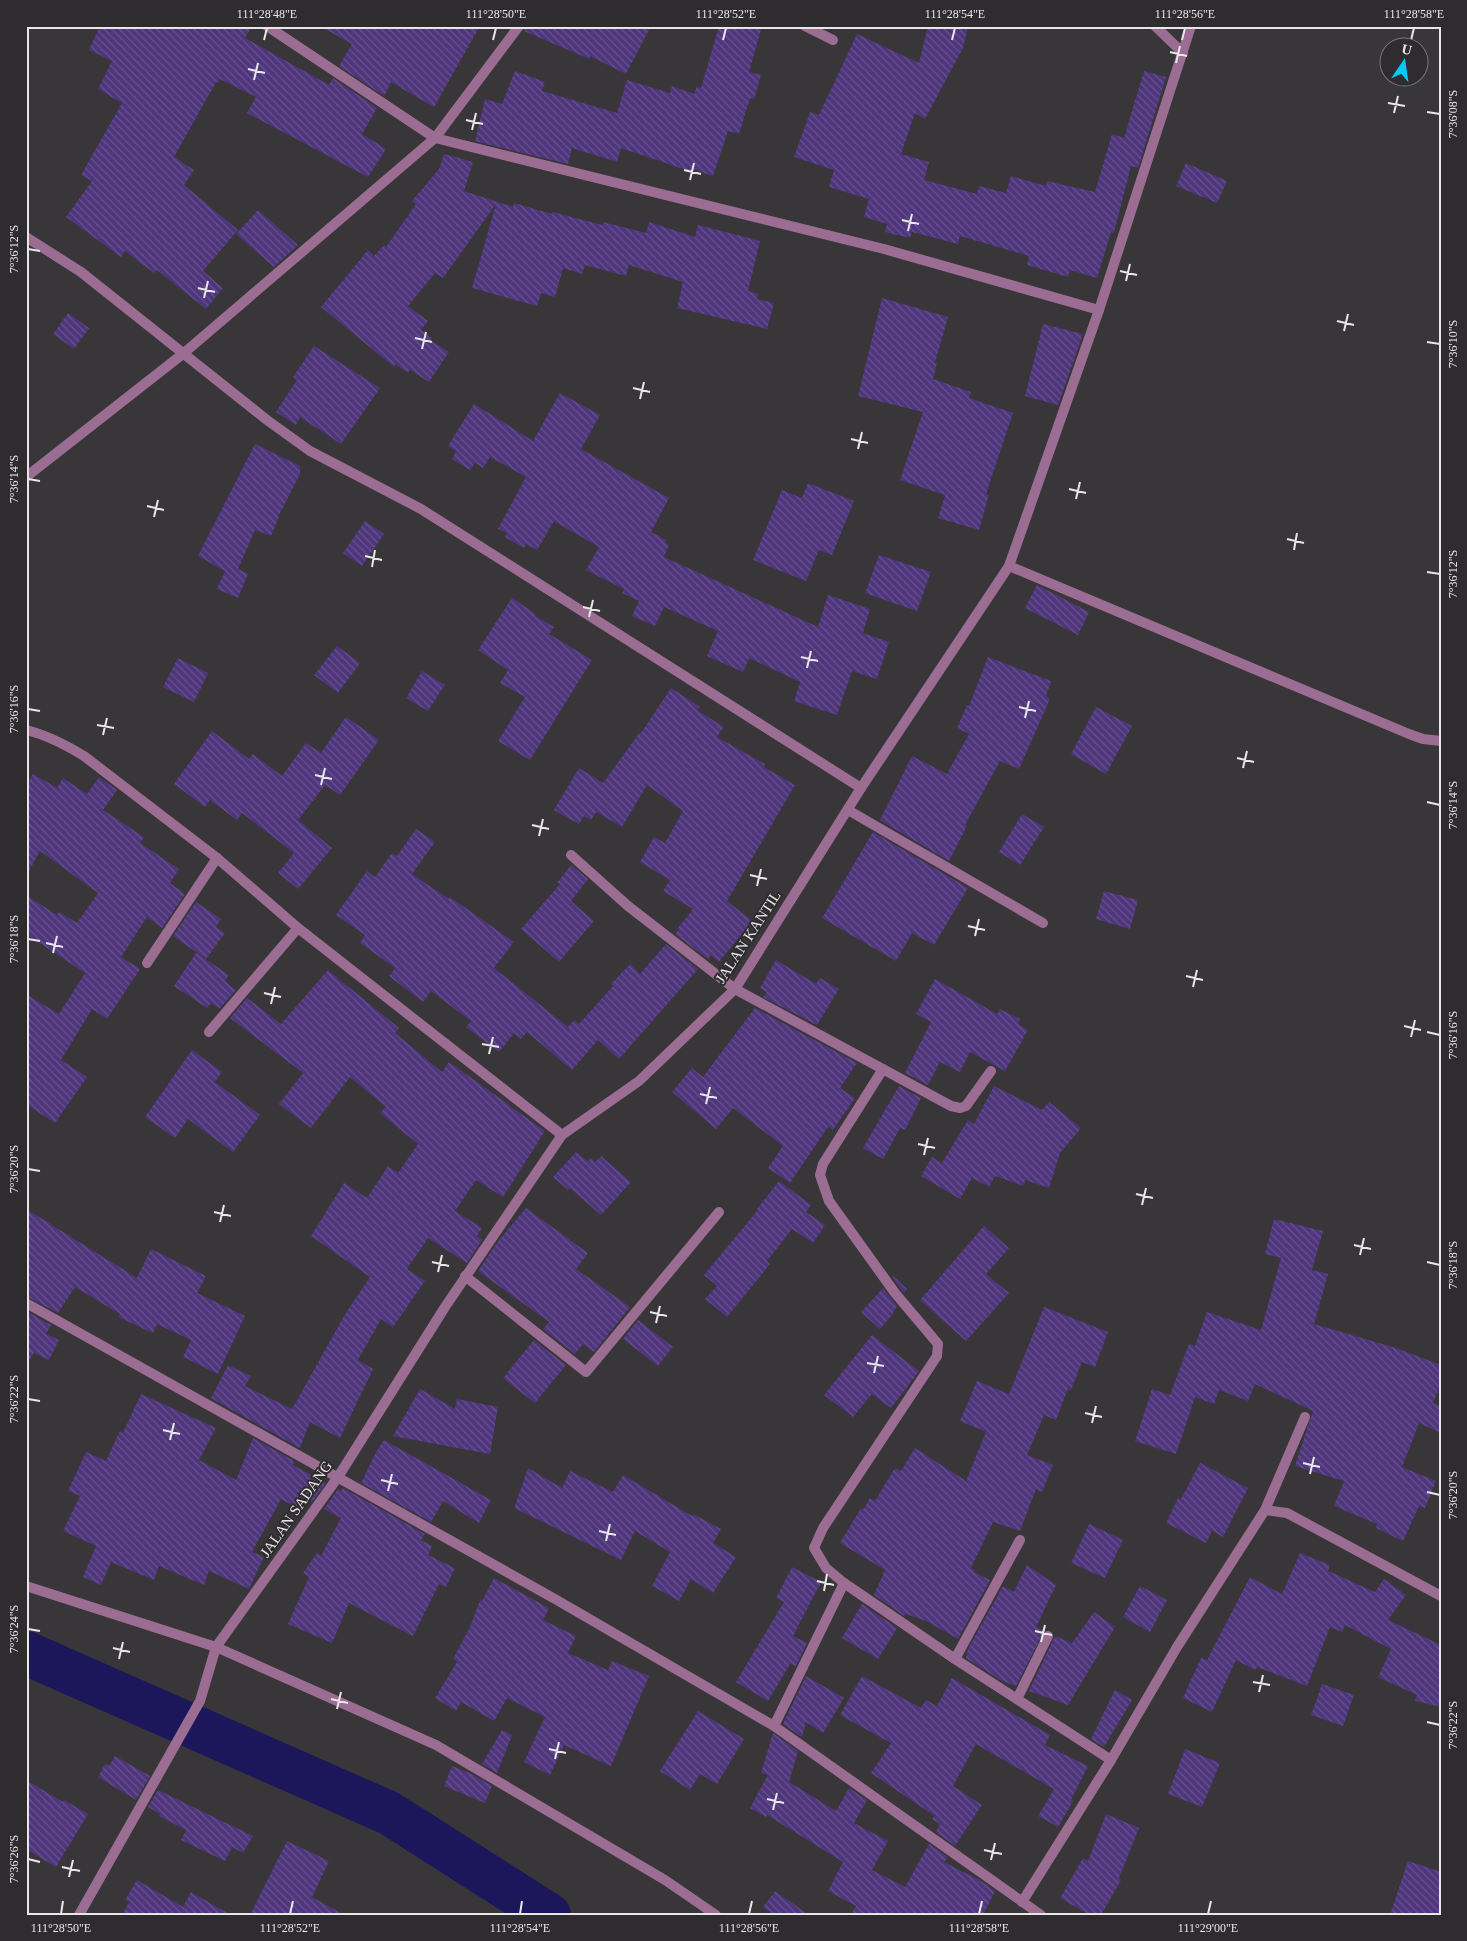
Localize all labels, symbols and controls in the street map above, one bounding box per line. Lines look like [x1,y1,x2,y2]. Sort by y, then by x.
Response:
text: 111°28'48"E [237,7,297,21]
text: 111°28'50"E [466,7,526,21]
text: 111°28'52"E [696,7,756,21]
text: 111°28'54"E [925,7,985,21]
text: 111°28'56"E [1155,7,1215,21]
text: 111°28'58"E [1384,7,1444,21]
north arrow [1380,38,1430,88]
text: U [1400,41,1413,58]
text: 7°36'08"S [1446,90,1460,138]
text: 7°36'12"S [7,225,21,273]
text: 7°36'10"S [1446,320,1460,368]
text: 7°36'14"S [7,455,21,503]
text: 7°36'12"S [1446,550,1460,598]
text: 7°36'16"S [7,685,21,733]
text: 7°36'14"S [1446,781,1460,829]
street label: JALAN KANTIL [712,888,784,986]
text: 7°36'18"S [7,915,21,963]
text: 7°36'16"S [1446,1011,1460,1059]
text: 7°36'20"S [7,1145,21,1193]
text: 7°36'18"S [1446,1241,1460,1289]
text: 7°36'22"S [7,1375,21,1423]
street label: JALAN SADANG [257,1458,335,1560]
text: 7°36'20"S [1446,1471,1460,1519]
text: 7°36'24"S [7,1605,21,1653]
text: 7°36'22"S [1446,1701,1460,1749]
text: 7°36'26"S [7,1835,21,1883]
text: 111°28'50"E [31,1921,91,1935]
text: 111°28'52"E [260,1921,320,1935]
text: 111°28'54"E [490,1921,550,1935]
text: 111°28'56"E [719,1921,779,1935]
text: 111°28'58"E [949,1921,1009,1935]
text: 111°29'00"E [1178,1921,1238,1935]

